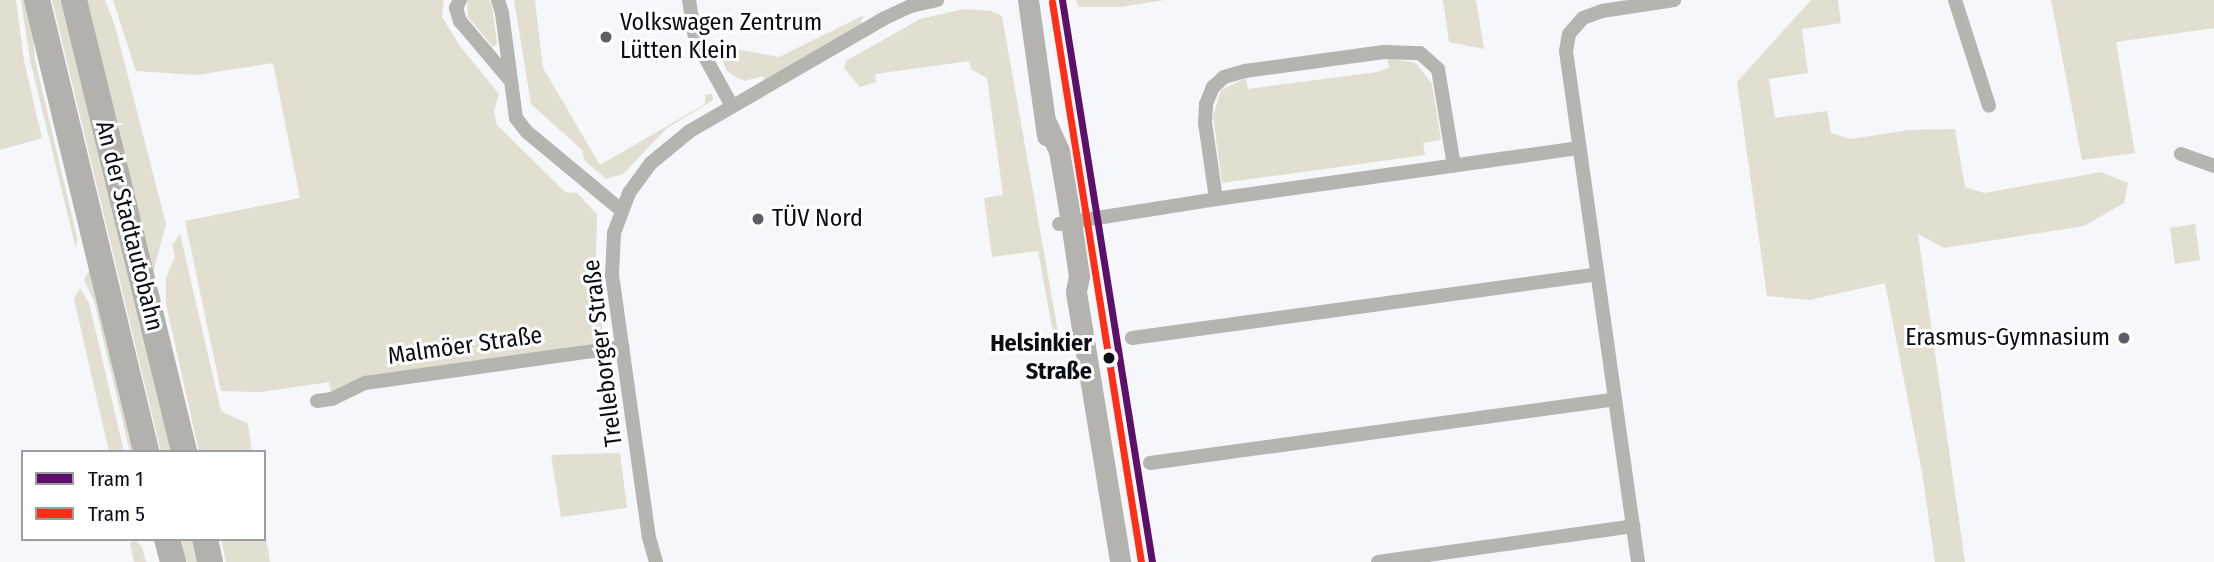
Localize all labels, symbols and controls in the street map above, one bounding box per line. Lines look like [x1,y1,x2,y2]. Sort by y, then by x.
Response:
place label: Volkswagen Zentrum Lütten Klein [620,9,822,65]
marker: Volkswagen Zentrum Lütten Klein [598,29,614,45]
street label: An der Stadtautobahn [89,118,169,334]
place label: TÜV Nord [772,205,863,233]
marker: TÜV Nord [750,211,766,227]
street label: Trelleborger Straße [577,258,629,448]
street label: Malmöer Straße [386,321,544,371]
place label: Erasmus-Gymnasium [1905,324,2110,352]
place label: Helsinkier Straße [990,330,1092,386]
marker: Erasmus-Gymnasium [2116,330,2132,346]
marker: Helsinkier Straße [1098,347,1120,369]
legend [21,450,266,541]
text: Tram 1 [88,466,143,492]
text: Tram 5 [88,501,145,527]

